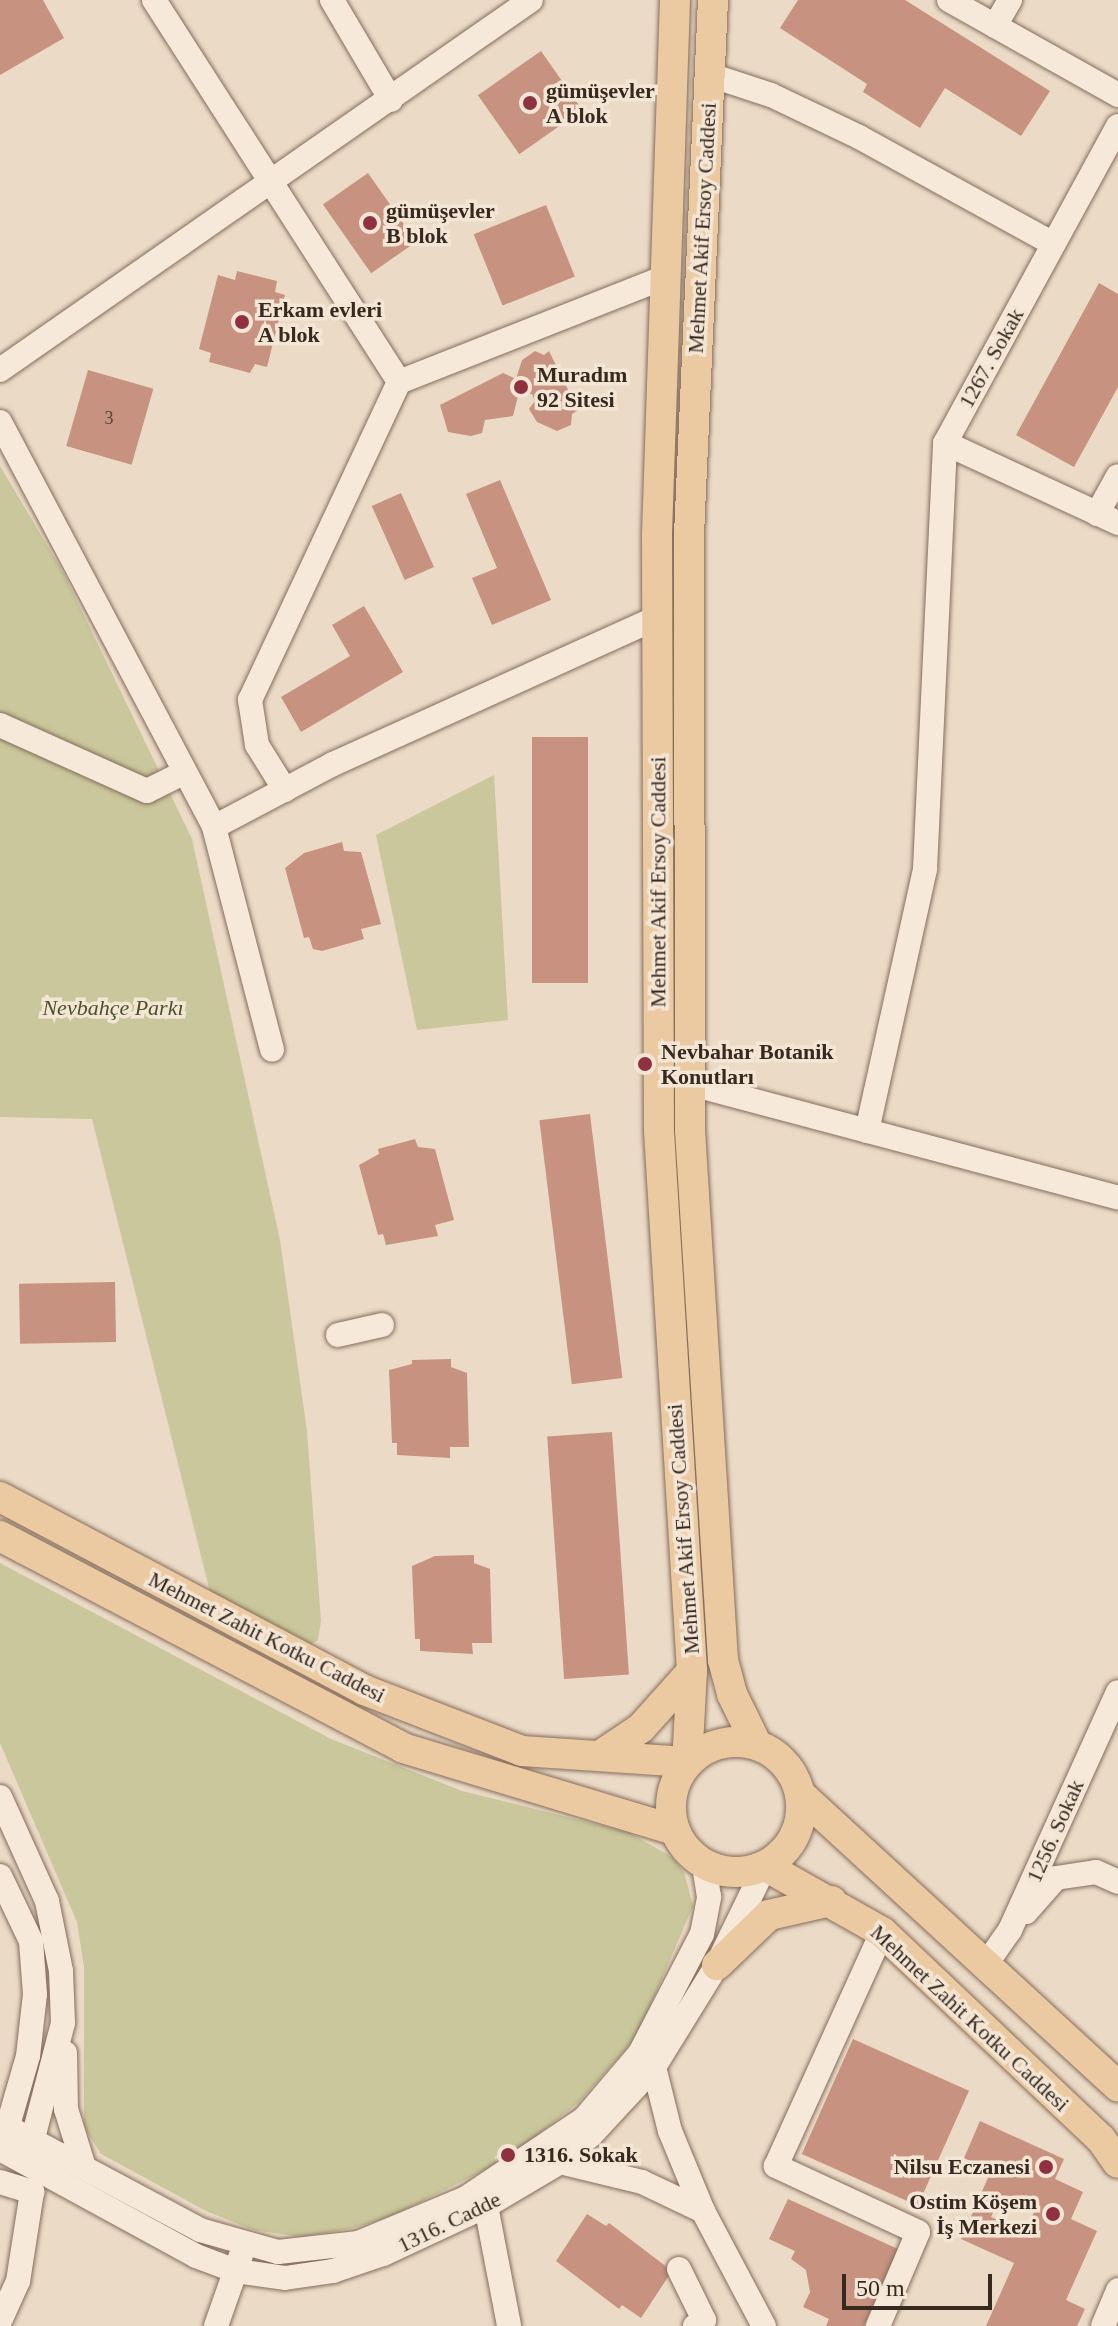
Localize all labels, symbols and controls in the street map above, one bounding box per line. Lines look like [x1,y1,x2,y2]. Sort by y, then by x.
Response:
place label: gümüşevler A blok [546,77,655,128]
marker: gümüşevler A blok [521,94,539,112]
street label: Mehmet Akif Ersoy Caddesi [682,101,722,355]
place label: gümüşevler B blok [386,197,495,248]
marker: gümüşevler B blok [361,214,379,232]
place label: Erkam evleri A blok [258,296,382,348]
street label: 1267. Sokak [953,303,1029,413]
marker: Erkam evleri A blok [233,313,251,331]
place label: Muradım 92 Sitesi [537,361,627,412]
marker: Muradım 92 Sitesi [512,378,530,396]
house number: 3 [104,407,114,429]
street label: Mehmet Akif Ersoy Caddesi [645,756,671,1008]
park label: Nevbahçe Parkı [42,995,184,1021]
place label: Nevbahar Botanik Konutları [661,1038,834,1090]
marker: Nevbahar Botanik Konutları [636,1055,654,1073]
street label: Mehmet Akif Ersoy Caddesi [661,1402,705,1656]
street label: Mehmet Zahit Kotku Caddesi [144,1566,390,1708]
street label: 1256. Sokak [1021,1775,1089,1887]
street label: Mehmet Zahit Kotku Caddesi [865,1919,1075,2117]
place label: 1316. Sokak [524,2142,638,2168]
marker: 1316. Sokak [499,2146,517,2164]
place label: Nilsu Eczanesi [894,2154,1030,2180]
marker: Nilsu Eczanesi [1037,2158,1055,2176]
street label: 1316. Cadde [393,2186,505,2258]
place label: Ostim Köşem İş Merkezi [909,2188,1037,2240]
marker: Ostim Köşem İş Merkezi [1044,2205,1062,2223]
scale bar [846,2258,996,2308]
text: 50 m [856,2275,905,2301]

